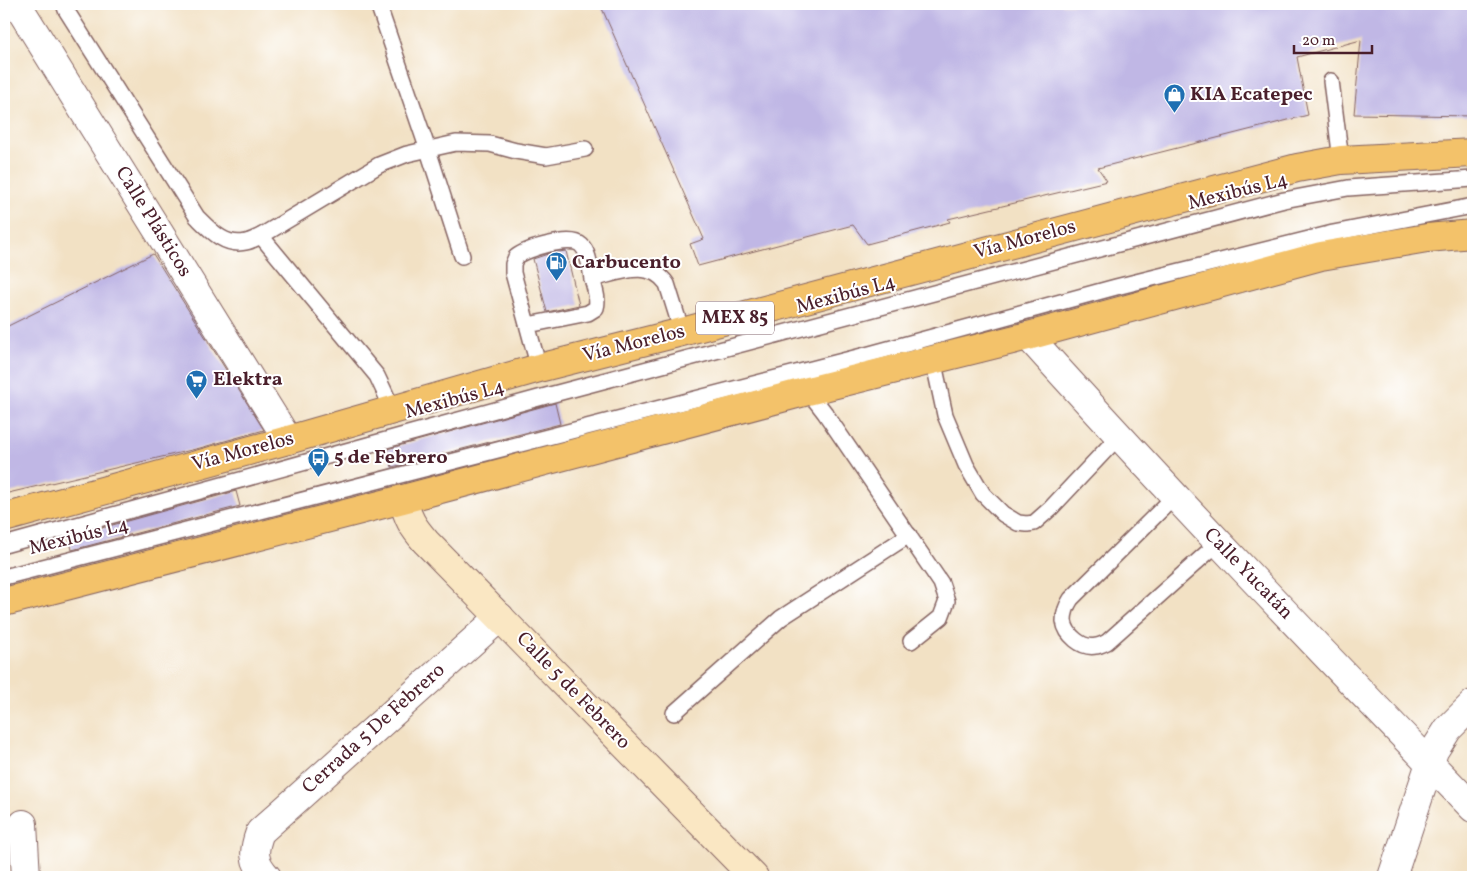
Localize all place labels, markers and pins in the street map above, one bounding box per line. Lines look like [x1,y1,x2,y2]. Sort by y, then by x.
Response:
place label: KIA Ecatepec [1190,81,1313,109]
shop icon: KIA Ecatepec [1162,83,1186,114]
place label: Carbucento [572,249,681,277]
fuel station icon: Carbucento [544,251,568,282]
place label: Elektra [213,366,283,394]
supermarket icon: Elektra [185,368,209,399]
place label: 5 de Febrero [334,444,448,472]
bus stop icon: 5 de Febrero [306,446,330,477]

